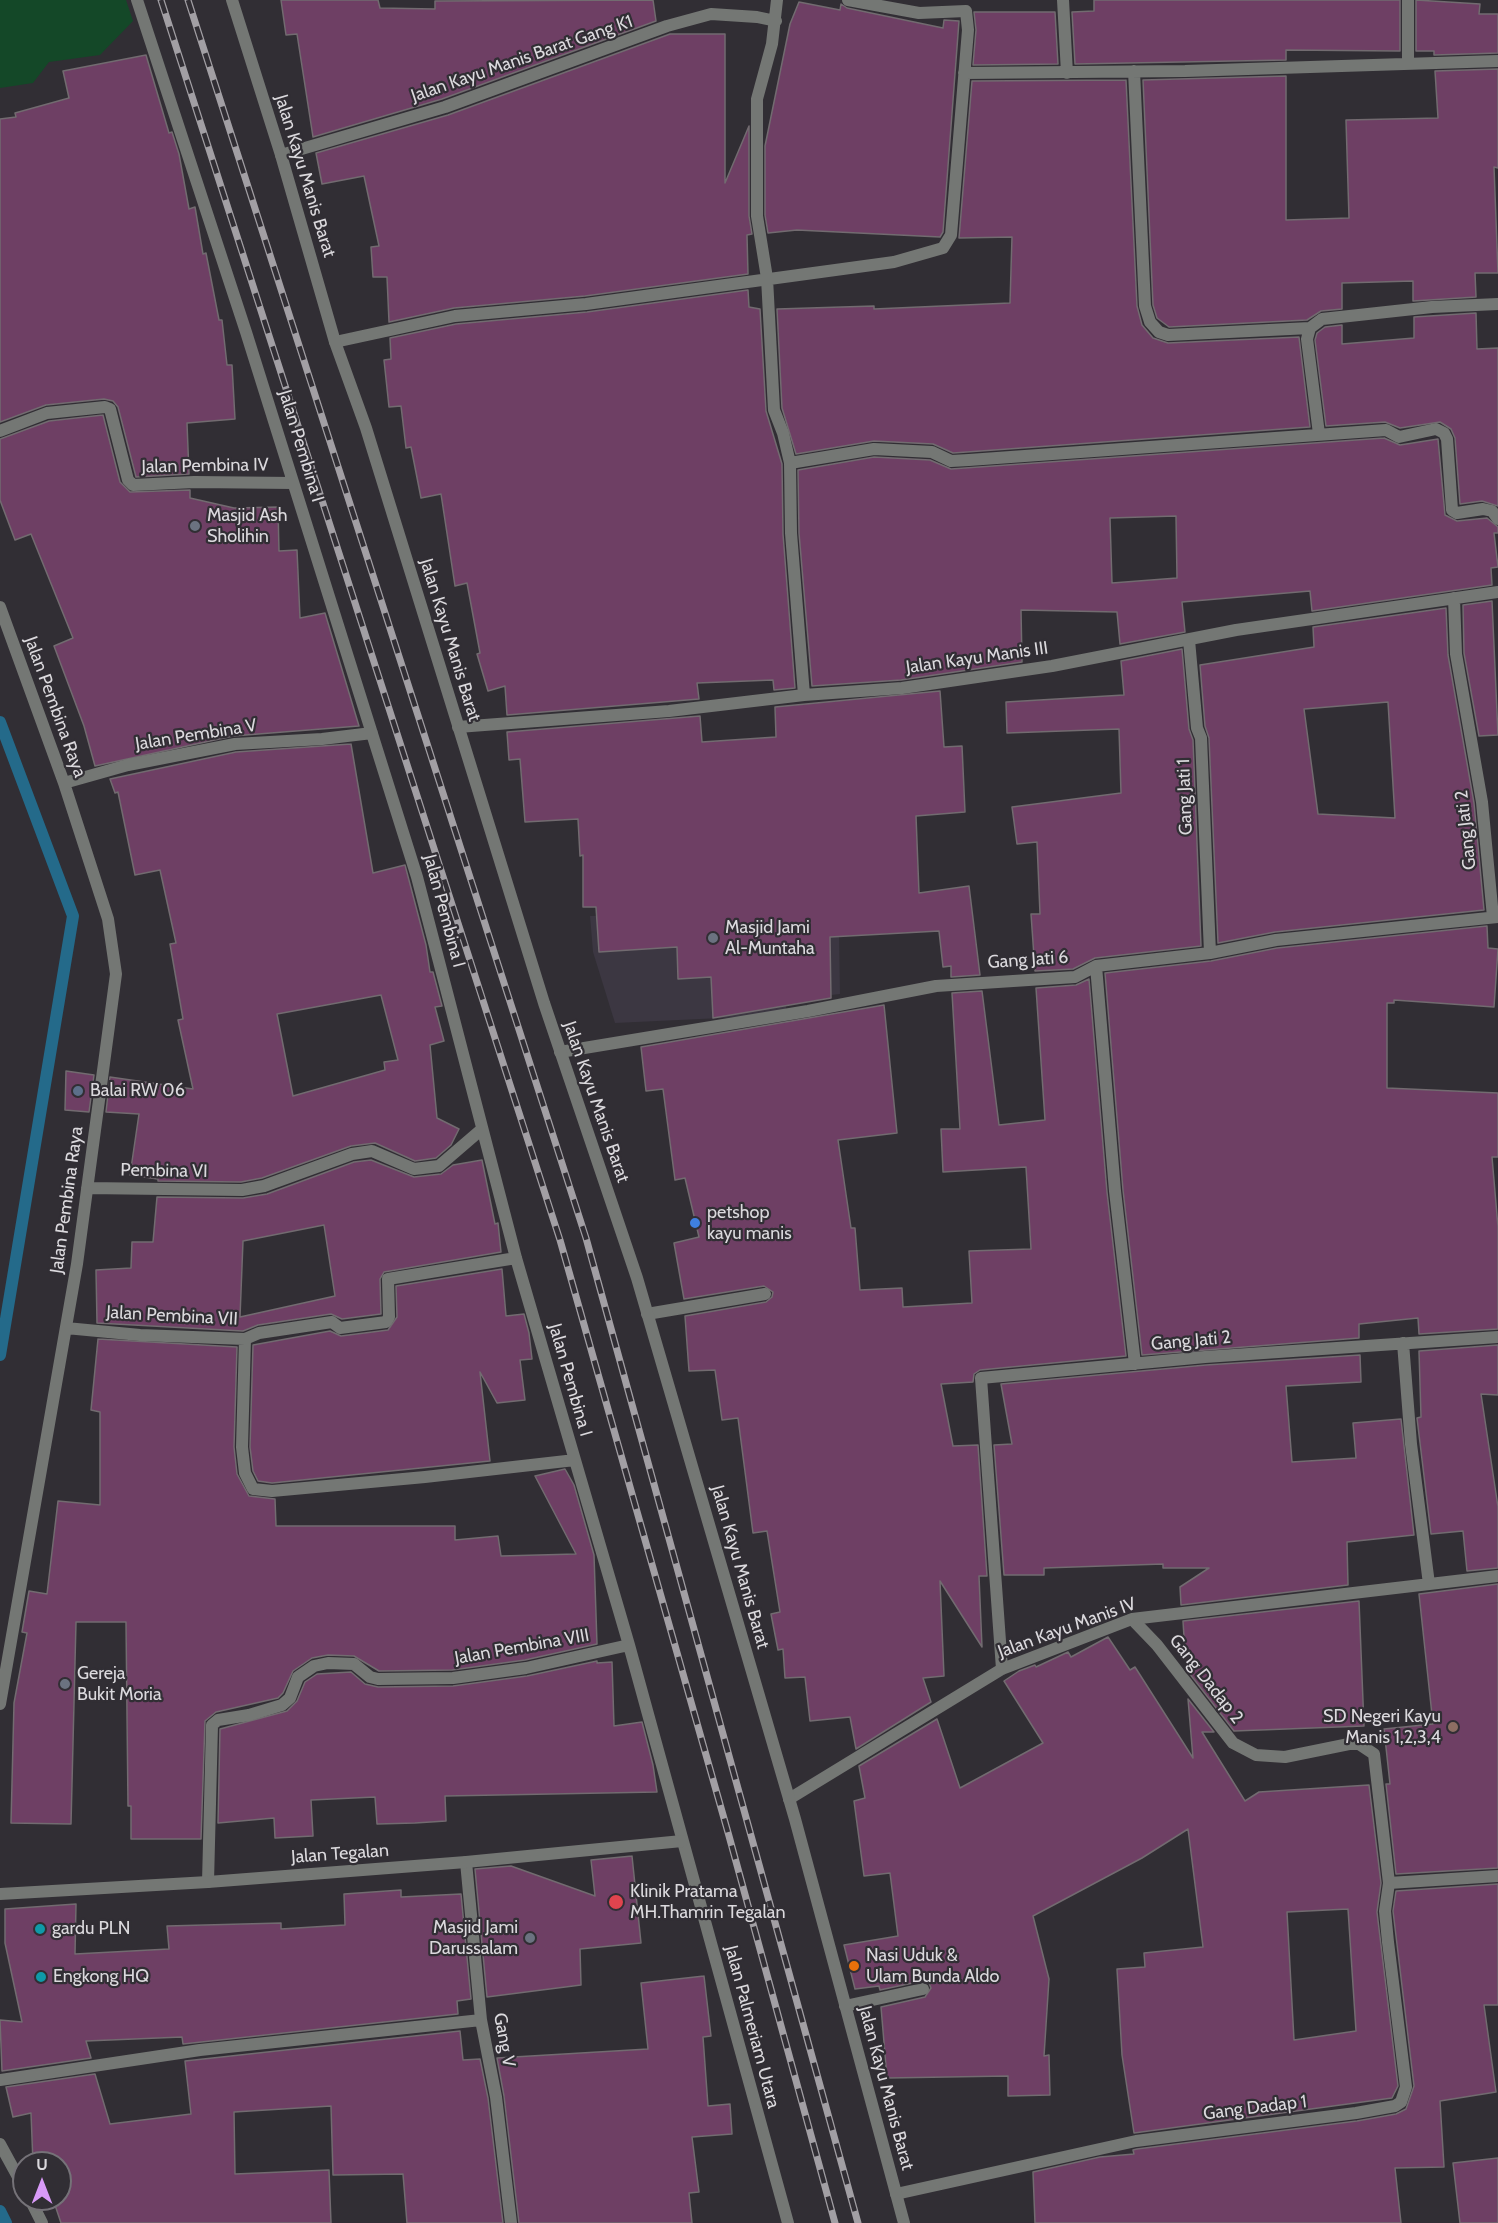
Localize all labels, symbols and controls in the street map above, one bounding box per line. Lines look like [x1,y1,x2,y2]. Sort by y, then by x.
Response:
street label: Jalan Kayu Manis Barat Gang K1 [408,11,636,107]
street label: Jalan Kayu Manis Barat [270,92,340,260]
street label: Jalan Pembina I [274,387,328,505]
street label: Jalan Pembina IV [141,454,269,478]
place label: Masjid Ash Sholihin [207,505,288,548]
marker: Masjid Ash Sholihin [188,519,202,533]
street label: Jalan Kayu Manis Barat [415,556,485,724]
street label: Jalan Pembina Raya [19,634,91,780]
street label: Jalan Kayu Manis III [905,637,1049,679]
street label: Jalan Pembina V [134,715,258,755]
street label: Gang Jati 1 [1173,758,1197,836]
street label: Gang Jati 2 [1451,789,1481,871]
street label: Jalan Pembina I [419,852,469,970]
place label: Masjid Jami Al-Muntaha [725,917,815,960]
marker: Masjid Jami Al-Muntaha [706,931,720,945]
street label: Gang Jati 6 [987,946,1069,974]
street label: Jalan Kayu Manis Barat [558,1019,634,1185]
place label: Balai RW 06 [90,1080,185,1102]
marker: Balai RW 06 [71,1084,85,1098]
street label: Jalan Pembina Raya [46,1125,88,1275]
street label: Pembina VI [120,1159,208,1183]
place label: petshop kayu manis [707,1202,792,1244]
marker: petshop kayu manis [688,1216,702,1230]
street label: Jalan Pembina VII [106,1302,238,1330]
street label: Jalan Pembina I [544,1321,596,1439]
street label: Gang Jati 2 [1150,1327,1232,1355]
street label: Jalan Kayu Manis Barat [706,1483,774,1651]
street label: Jalan Kayu Manis IV [995,1593,1139,1663]
street label: Jalan Pembina VIII [453,1625,591,1669]
street label: Gang Dadap 2 [1164,1630,1248,1728]
place label: Gereja Bukit Moria [77,1663,162,1706]
marker: Gereja Bukit Moria [58,1677,72,1691]
place label: SD Negeri Kayu Manis 1,2,3,4 [1323,1706,1441,1748]
marker: SD Negeri Kayu Manis 1,2,3,4 [1446,1720,1460,1734]
street label: Jalan Tegalan [290,1840,390,1868]
place label: Klinik Pratama MH.Thamrin Tegalan [630,1881,785,1924]
marker: Klinik Pratama MH.Thamrin Tegalan [607,1893,625,1911]
place label: Masjid Jami Darussalam [429,1917,518,1960]
place label: gardu PLN [52,1918,131,1940]
marker: gardu PLN [33,1922,47,1936]
marker: Masjid Jami Darussalam [523,1931,537,1945]
street label: Jalan Palmeriam Utara [720,1943,784,2111]
place label: Nasi Uduk & Ulam Bunda Aldo [866,1945,999,1988]
marker: Nasi Uduk & Ulam Bunda Aldo [847,1959,861,1973]
place label: Engkong HQ [53,1966,149,1988]
marker: Engkong HQ [34,1970,48,1984]
street label: Jalan Kayu Manis Barat [854,2004,918,2172]
street label: Gang V [489,2011,519,2069]
street label: Gang Dadap 1 [1202,2091,1308,2125]
north arrow [12,2151,72,2211]
text: U [36,2155,48,2174]

